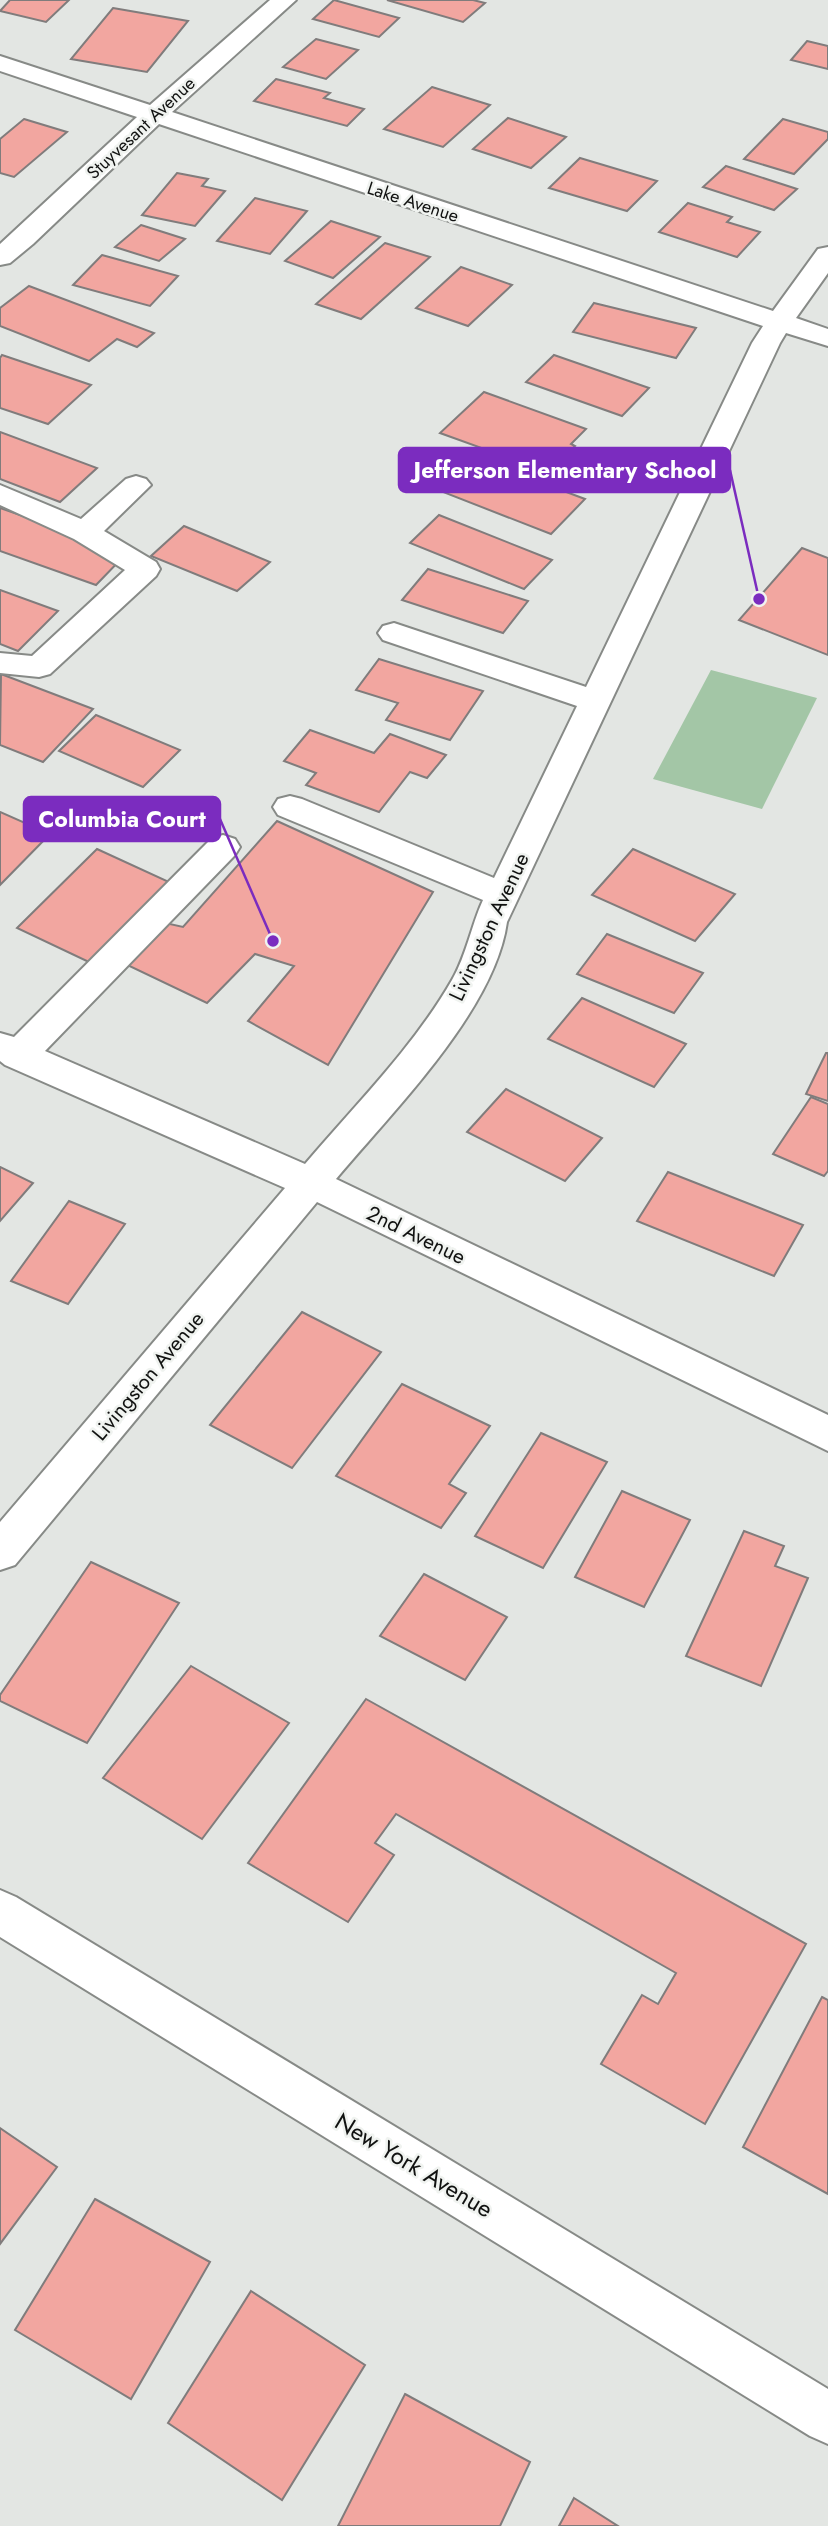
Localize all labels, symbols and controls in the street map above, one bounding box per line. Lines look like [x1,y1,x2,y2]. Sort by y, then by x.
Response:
street label: Stuyvesant Avenue [81,71,201,185]
street label: Lake Avenue [364,175,462,229]
callout: Jefferson Elementary School [399,448,730,492]
text: Jefferson Elementary School [410,453,716,487]
callout: Columbia Court [24,797,220,841]
text: Columbia Court [38,802,206,836]
street label: Livingston Avenue [442,848,537,1006]
street label: 2nd Avenue [361,1198,471,1272]
street label: Livingston Avenue [85,1305,211,1447]
street label: New York Avenue [328,2104,500,2226]

